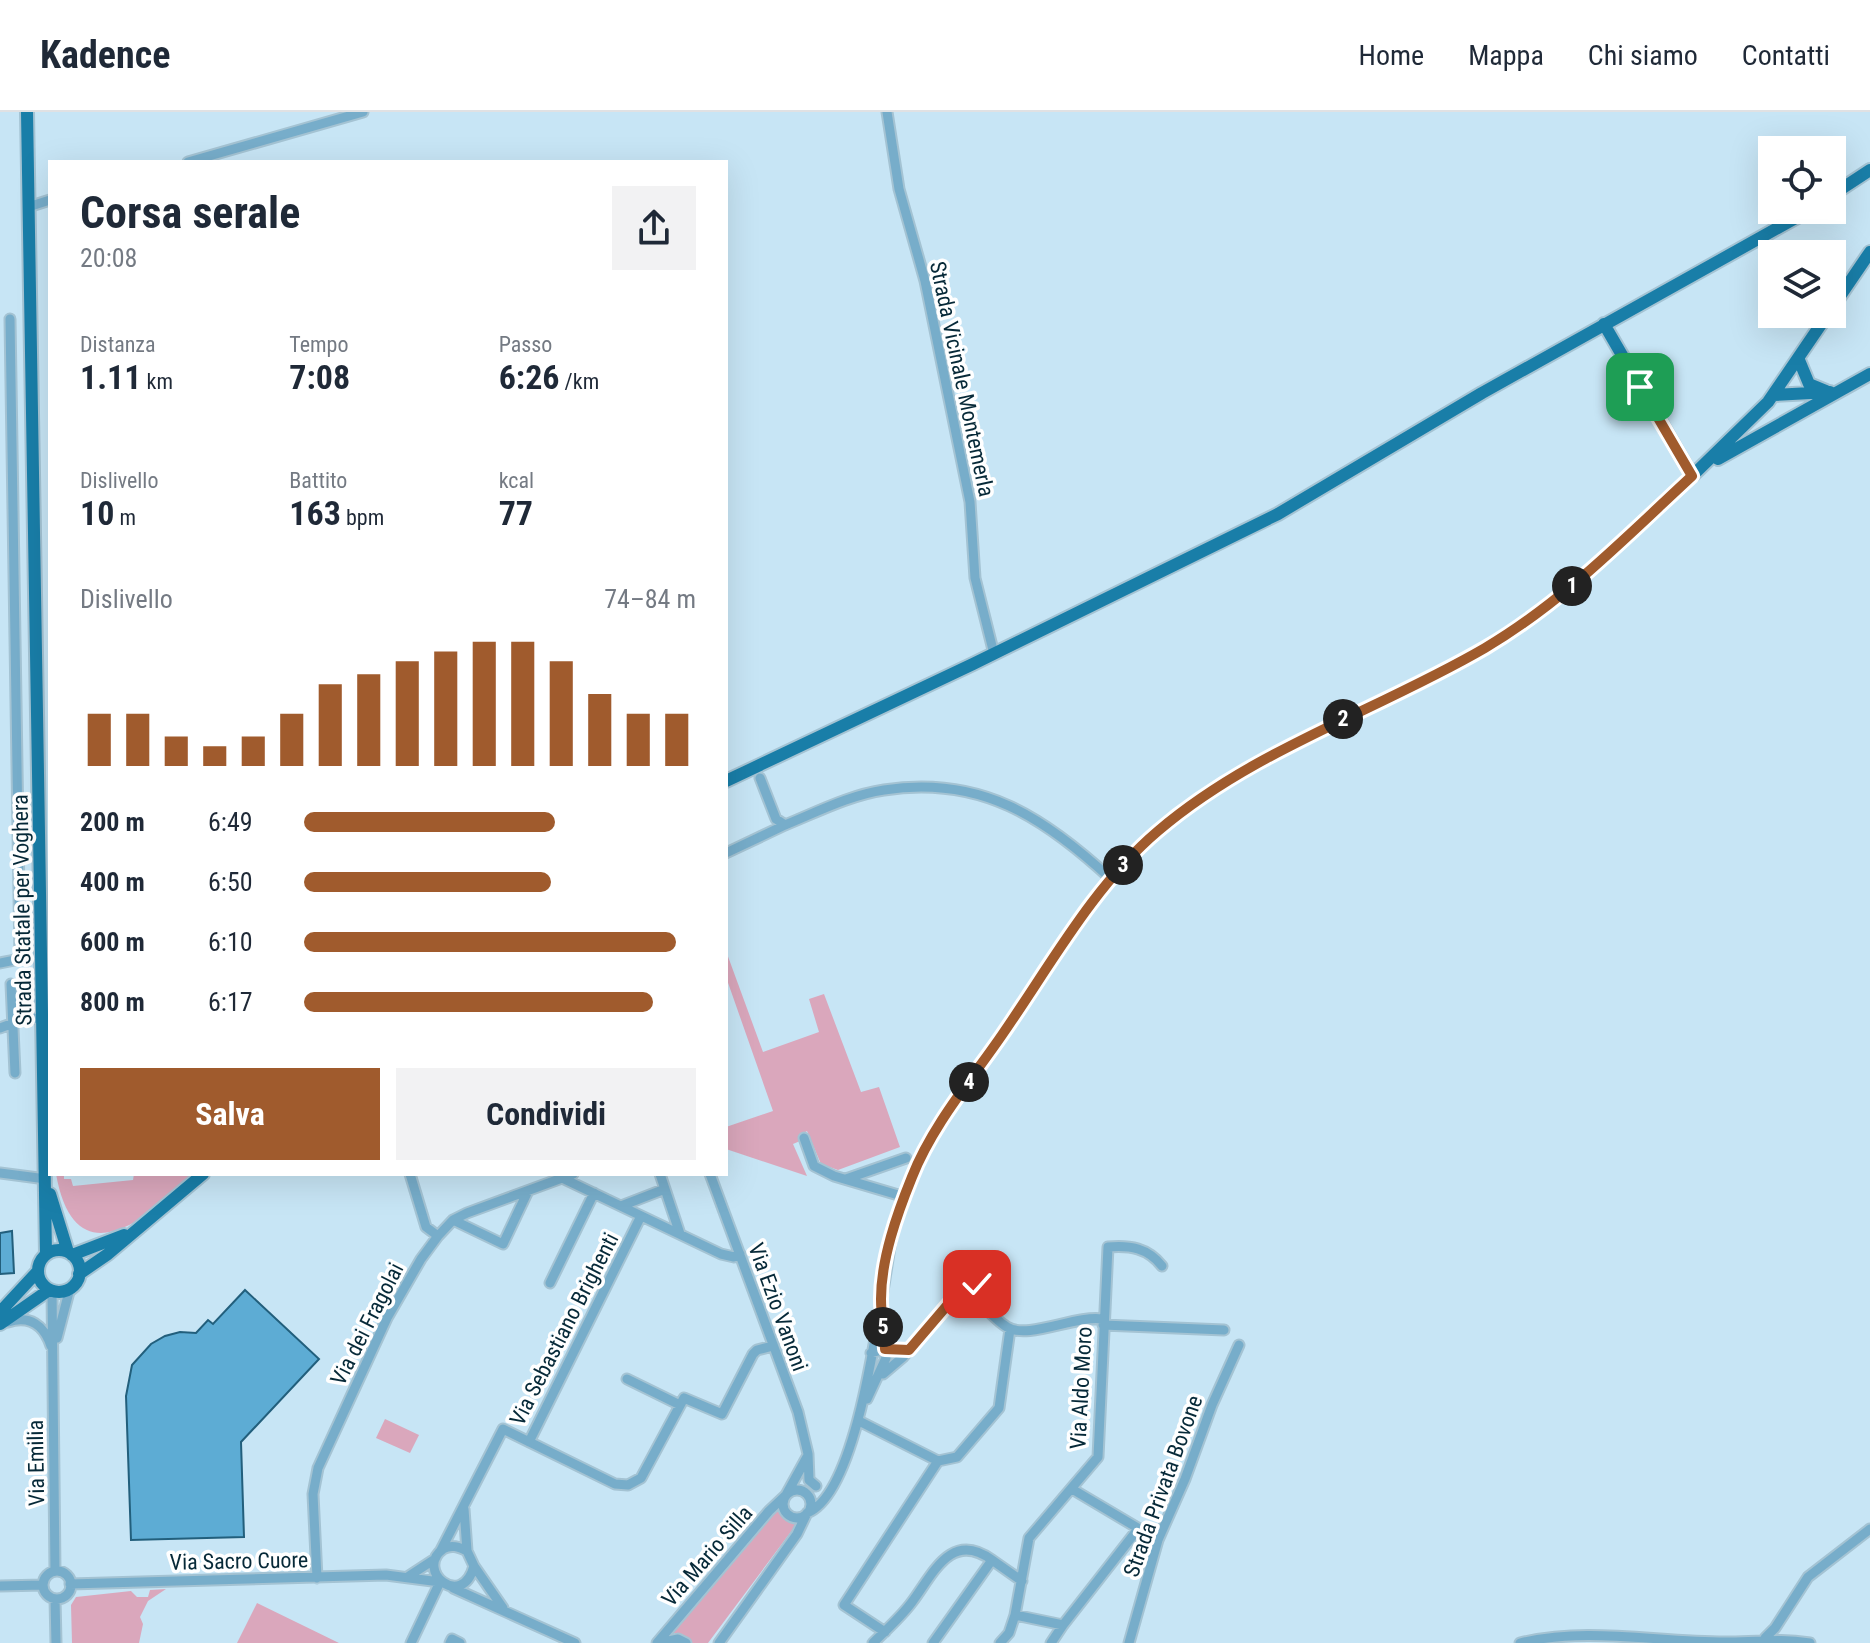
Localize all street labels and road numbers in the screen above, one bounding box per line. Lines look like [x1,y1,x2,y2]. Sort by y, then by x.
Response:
street label: Strada Vicinale Montemerla [925,259,999,499]
street label: Strada Statale per Voghera [7,794,37,1026]
street label: Via Sebastiano Brighenti [505,1229,623,1429]
street label: Via Ezio Vanoni [743,1240,813,1374]
street label: Via dei Fragolai [325,1259,409,1389]
street label: Via Aldo Moro [1065,1326,1097,1450]
street label: Strada Privata Bovone [1119,1392,1207,1580]
street label: Via Emilia [23,1420,49,1506]
street label: Via Mario Silla [657,1501,757,1611]
street label: Via Sacro Cuore [169,1547,309,1575]

